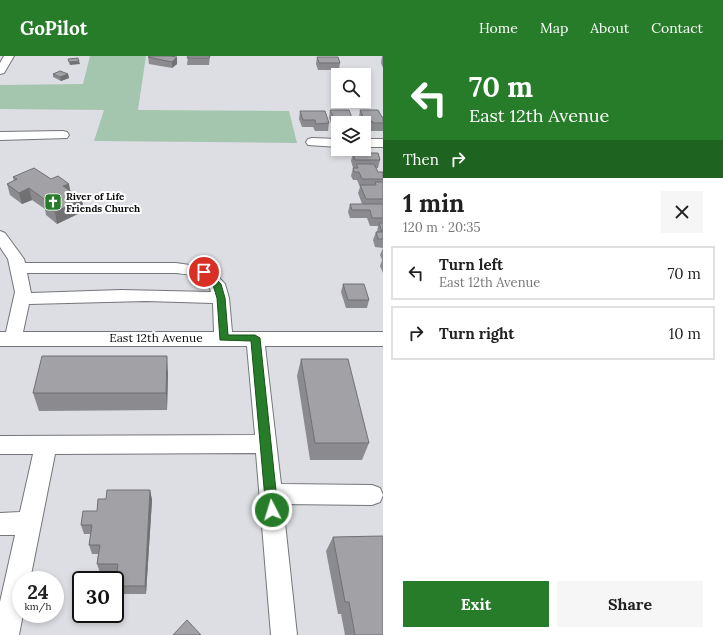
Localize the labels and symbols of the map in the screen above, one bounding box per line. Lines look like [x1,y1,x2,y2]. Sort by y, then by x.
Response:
place label: River of Life Friends Church [66,190,141,215]
church icon: River of Life Friends Church [43,192,63,212]
pin [187,255,221,289]
street label: East 12th Avenue [109,330,203,345]
position arrow [251,489,293,531]
speed limit sign: 30 [72,571,124,623]

